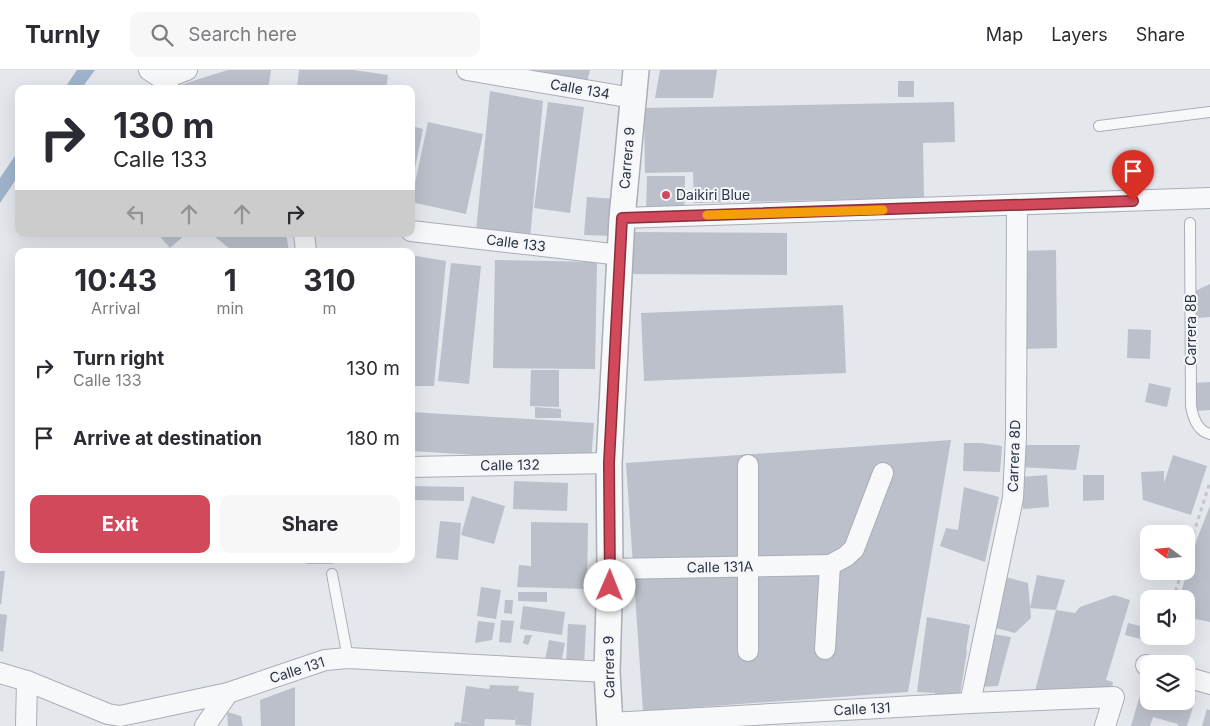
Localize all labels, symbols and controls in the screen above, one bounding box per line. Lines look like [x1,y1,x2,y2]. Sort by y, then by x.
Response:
search box [130,12,480,57]
text: Turnly [25,20,100,49]
icon: search [148,21,176,49]
text: Search here [188,23,297,46]
text: Map [986,24,1023,45]
text: Layers [1051,24,1108,45]
text: Share [1136,24,1185,45]
street label: Calle 134 [549,75,611,102]
text: 130 m [113,104,215,146]
icon: right [30,105,95,170]
street label: Carrera 9 [615,126,638,190]
text: Calle 133 [113,146,207,172]
pin [1112,150,1154,201]
icon: arrive [1119,157,1147,185]
place label: Daikiri Blue [676,186,750,203]
marker: Daikiri Blue [660,189,672,201]
icon: left [122,200,150,228]
icon: ahead [175,200,203,228]
icon: ahead [228,200,256,228]
icon: right [281,200,309,228]
street label: Calle 133 [485,230,547,255]
text: 10:43 [74,262,157,298]
text: 1 [224,262,237,298]
text: 310 [303,262,356,298]
street label: Carrera 8B [1182,294,1199,366]
text: Arrival [91,298,140,318]
text: min [216,298,244,318]
text: m [322,298,336,318]
text: Turn right [73,347,164,370]
icon: right [30,354,58,382]
text: 130 m [347,357,400,380]
text: Calle 133 [73,370,142,390]
street label: Carrera 8D [1004,419,1023,493]
icon: arrive [30,424,58,452]
text: Arrive at destination [73,427,262,450]
text: 180 m [347,427,400,450]
street label: Calle 132 [480,455,540,474]
button: Exit [30,495,210,553]
button: Share [220,495,400,553]
north arrow [1140,525,1195,580]
map controls [1140,525,1195,710]
street label: Calle 131A [687,557,754,576]
position arrow [583,559,635,611]
button: sound [1140,590,1195,645]
street label: Carrera 9 [599,636,618,698]
street label: Calle 131 [267,653,327,686]
button: layers [1140,655,1195,710]
street label: Calle 131 [833,699,891,718]

